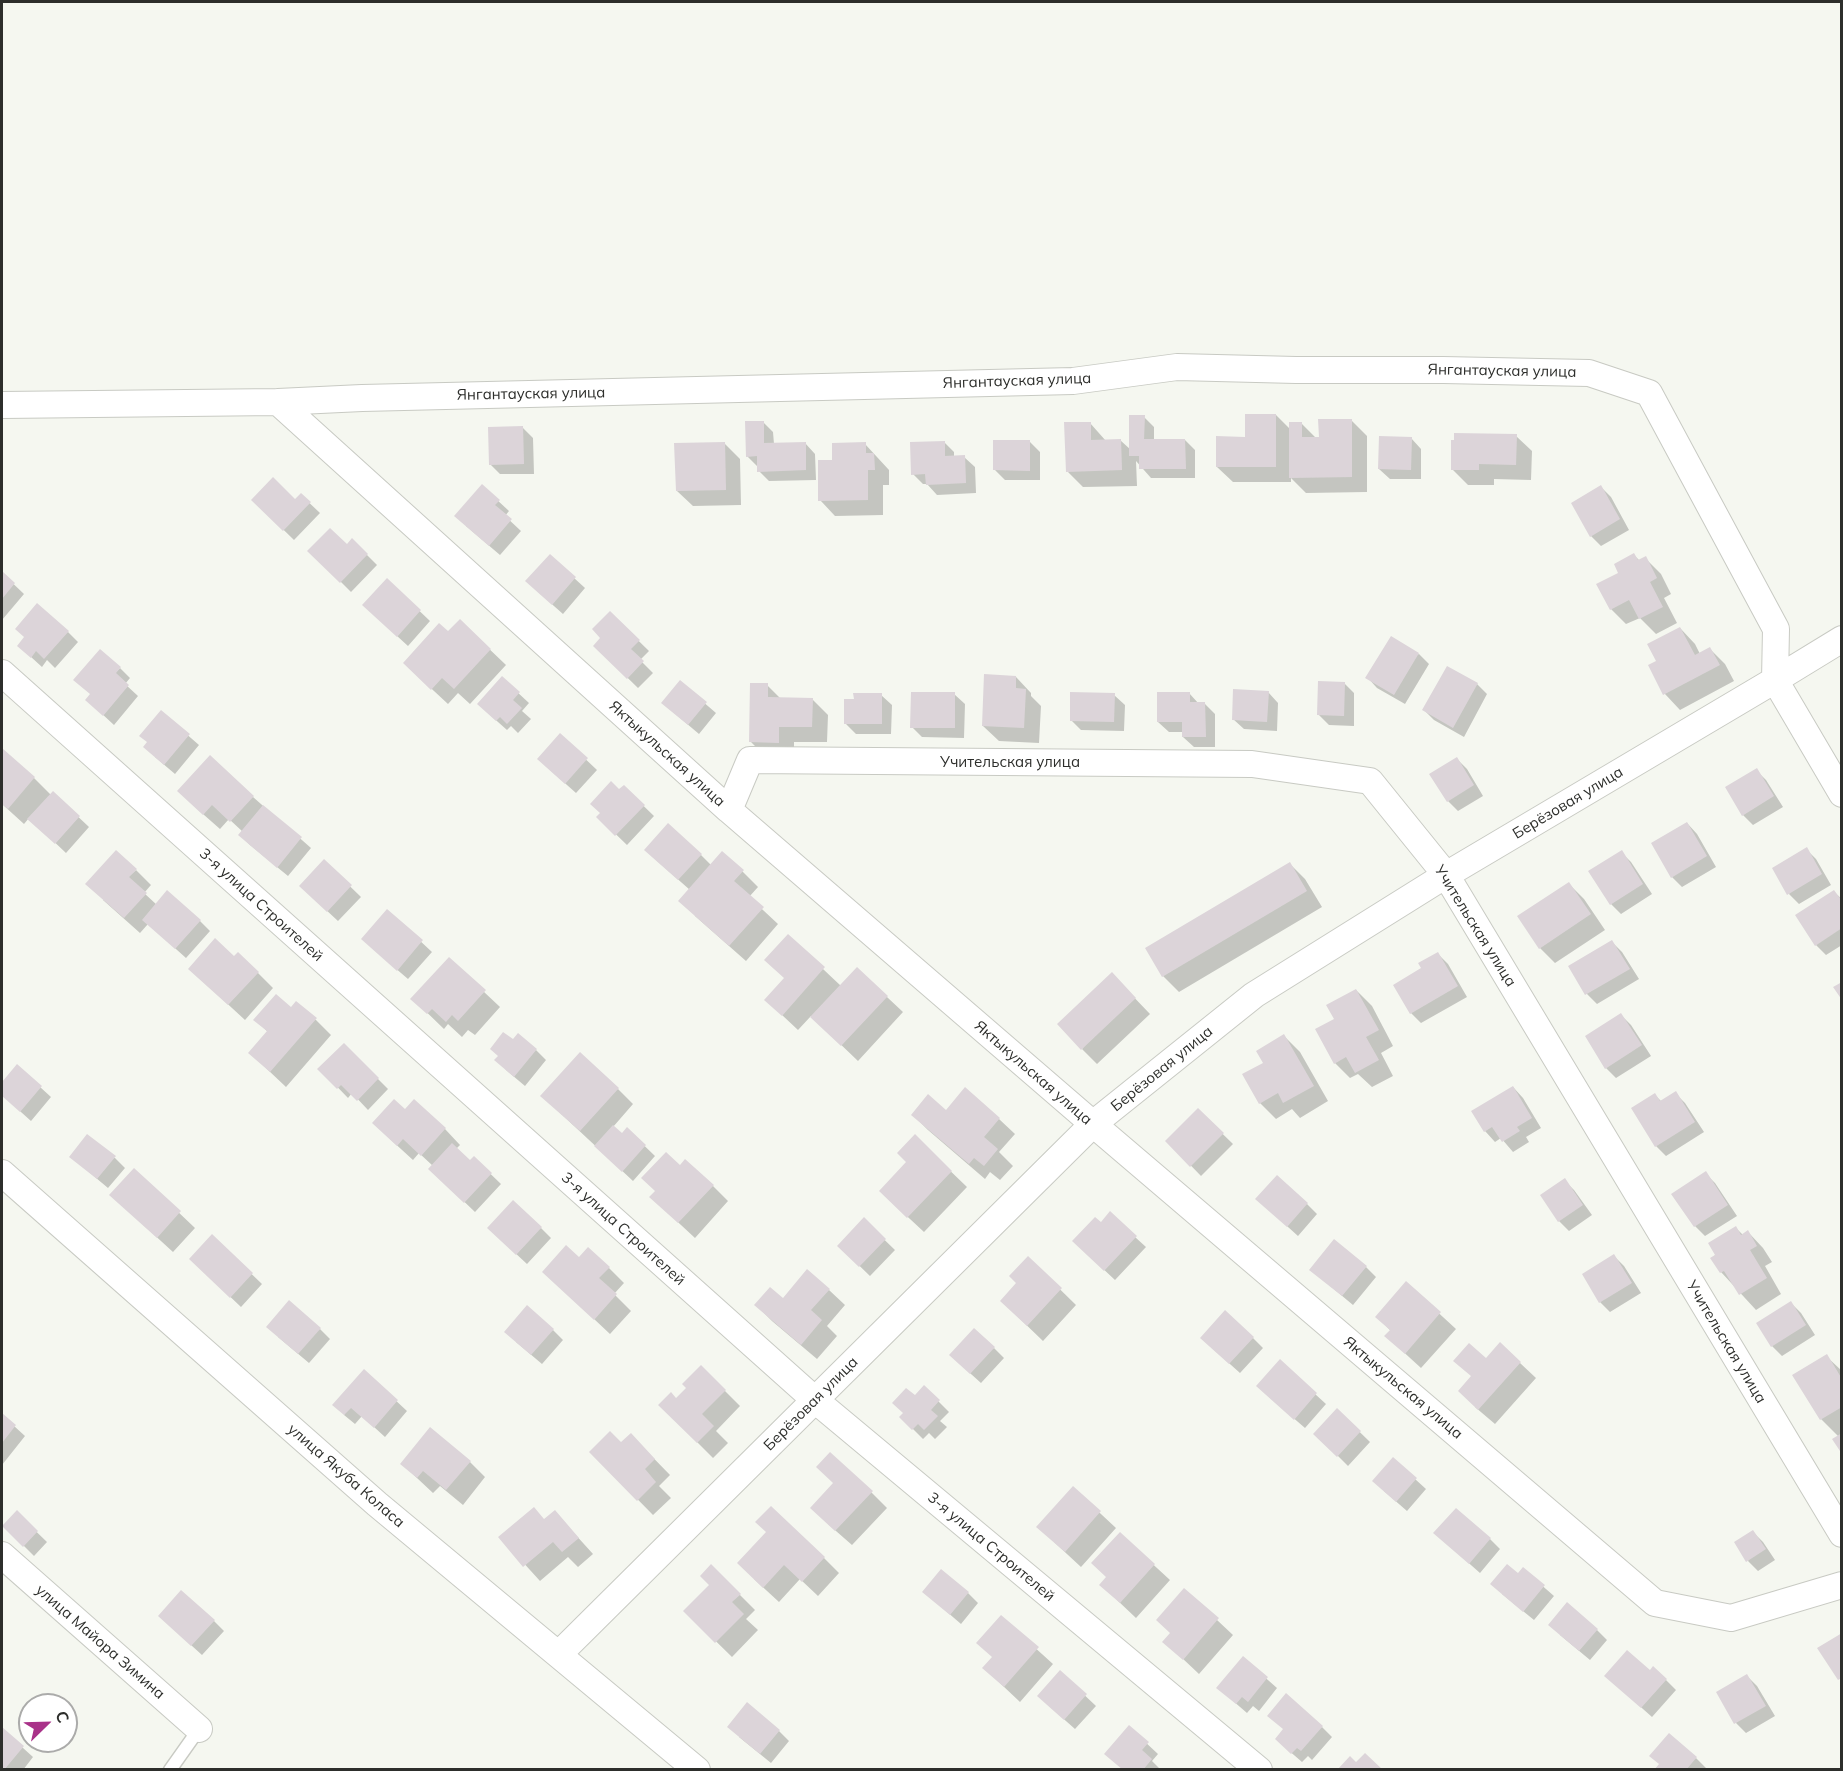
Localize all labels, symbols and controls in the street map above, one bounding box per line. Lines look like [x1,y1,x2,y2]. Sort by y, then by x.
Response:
street label: Янгантауская улица [1427,361,1577,381]
street label: Янгантауская улица [942,369,1092,393]
street label: Янгантауская улица [456,384,606,404]
street label: Яктыкульская улица [605,697,729,811]
street label: Учительская улица [940,753,1080,771]
street label: Берёзовая улица [1510,763,1626,843]
street label: 3-я улица Строителей [195,845,327,965]
street label: Учительская улица [1430,862,1520,990]
street label: Яктыкульская улица [971,1017,1095,1129]
street label: Берёзовая улица [1108,1022,1216,1116]
street label: 3-я улица Строителей [557,1169,689,1289]
street label: Учительская улица [1682,1277,1770,1407]
street label: Яктыкульская улица [1340,1333,1466,1443]
street label: Берёзовая улица [760,1353,862,1455]
street label: улица Якуба Коласа [284,1420,408,1532]
street label: 3-я улица Строителей [924,1489,1058,1605]
street label: улица Майора Зимина [32,1581,168,1703]
north arrow [18,1693,78,1753]
text: С [51,1708,74,1726]

